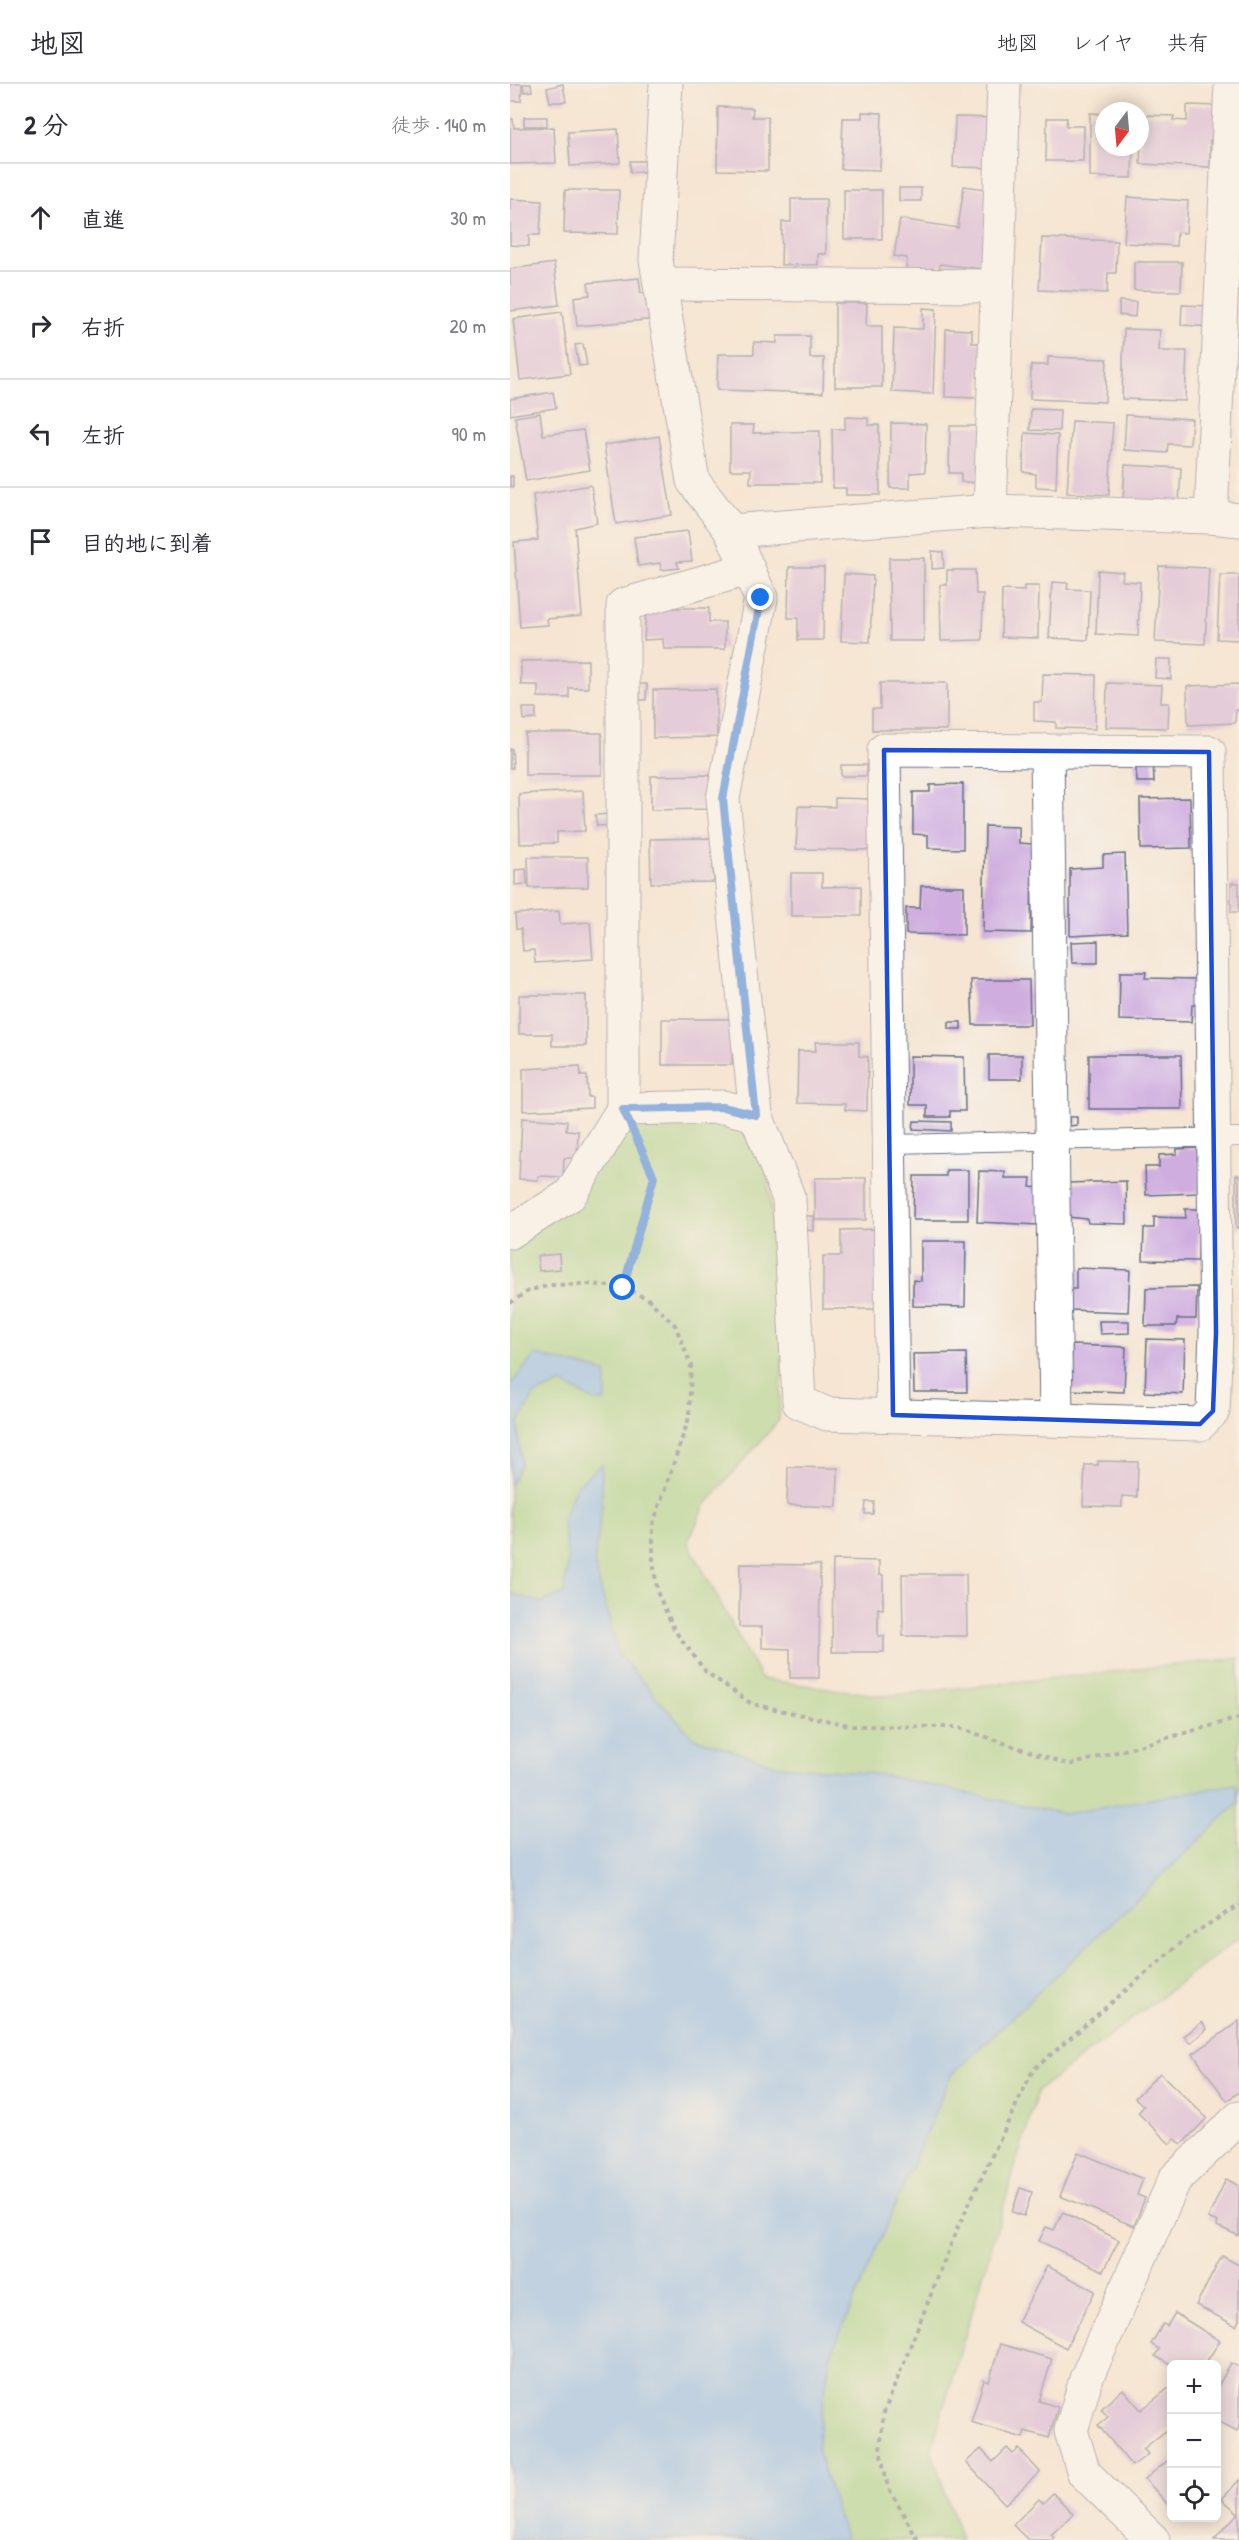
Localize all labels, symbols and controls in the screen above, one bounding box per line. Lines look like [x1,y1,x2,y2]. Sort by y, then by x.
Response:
text: 地図 [30,24,86,62]
text: 地図 [997,28,1039,57]
text: レイヤ [1072,28,1134,57]
text: 共有 [1167,28,1209,57]
north arrow [1095,102,1149,156]
text: 2 分 [24,107,68,142]
text: 徒歩 · 140 m [391,111,486,138]
icon: ahead [24,201,57,234]
text: 直進 [81,204,125,234]
text: 30 m [450,204,486,231]
icon: right [24,309,57,342]
text: 右折 [81,312,125,342]
text: 20 m [449,312,486,339]
icon: left [24,417,57,450]
text: 左折 [81,420,125,450]
text: 90 m [452,420,486,447]
icon: arrive [24,525,57,558]
text: 目的地に到着 [81,528,213,558]
route end [747,584,773,610]
route start [609,1274,635,1300]
map controls [1167,2360,1221,2522]
button: + [1167,2360,1221,2414]
button: − [1167,2414,1221,2468]
button: locate [1167,2468,1221,2522]

